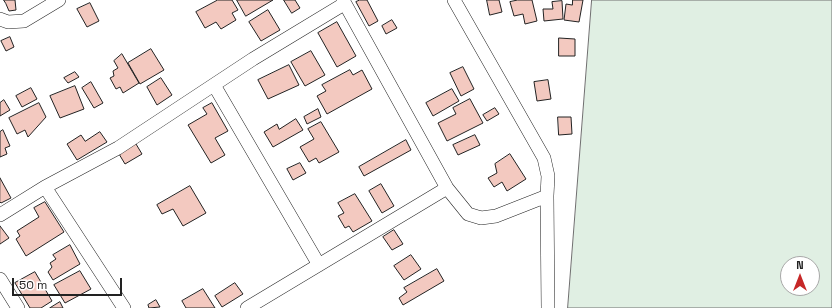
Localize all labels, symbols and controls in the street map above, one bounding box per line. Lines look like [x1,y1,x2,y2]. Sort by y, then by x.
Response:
north arrow [780,256,820,296]
text: N [796,258,804,272]
scale bar [14,270,124,296]
text: 50 m [19,277,47,293]

